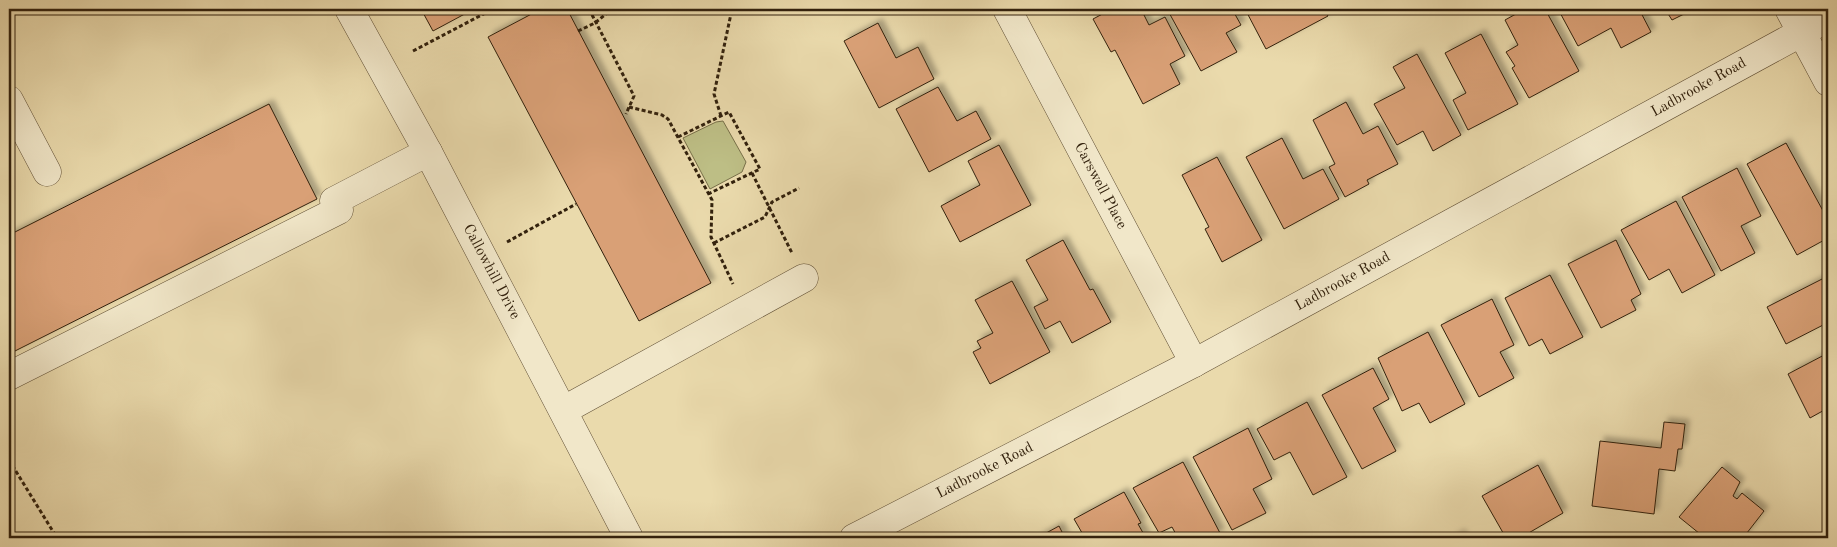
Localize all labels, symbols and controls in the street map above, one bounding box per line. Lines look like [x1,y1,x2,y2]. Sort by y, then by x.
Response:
street label: Ladbrooke Road [1649,56,1749,120]
street label: Carswell Place [1071,140,1129,232]
street label: Callowhill Drive [460,222,522,322]
street label: Ladbrooke Road [1293,250,1393,314]
street label: Ladbrooke Road [934,440,1036,502]

